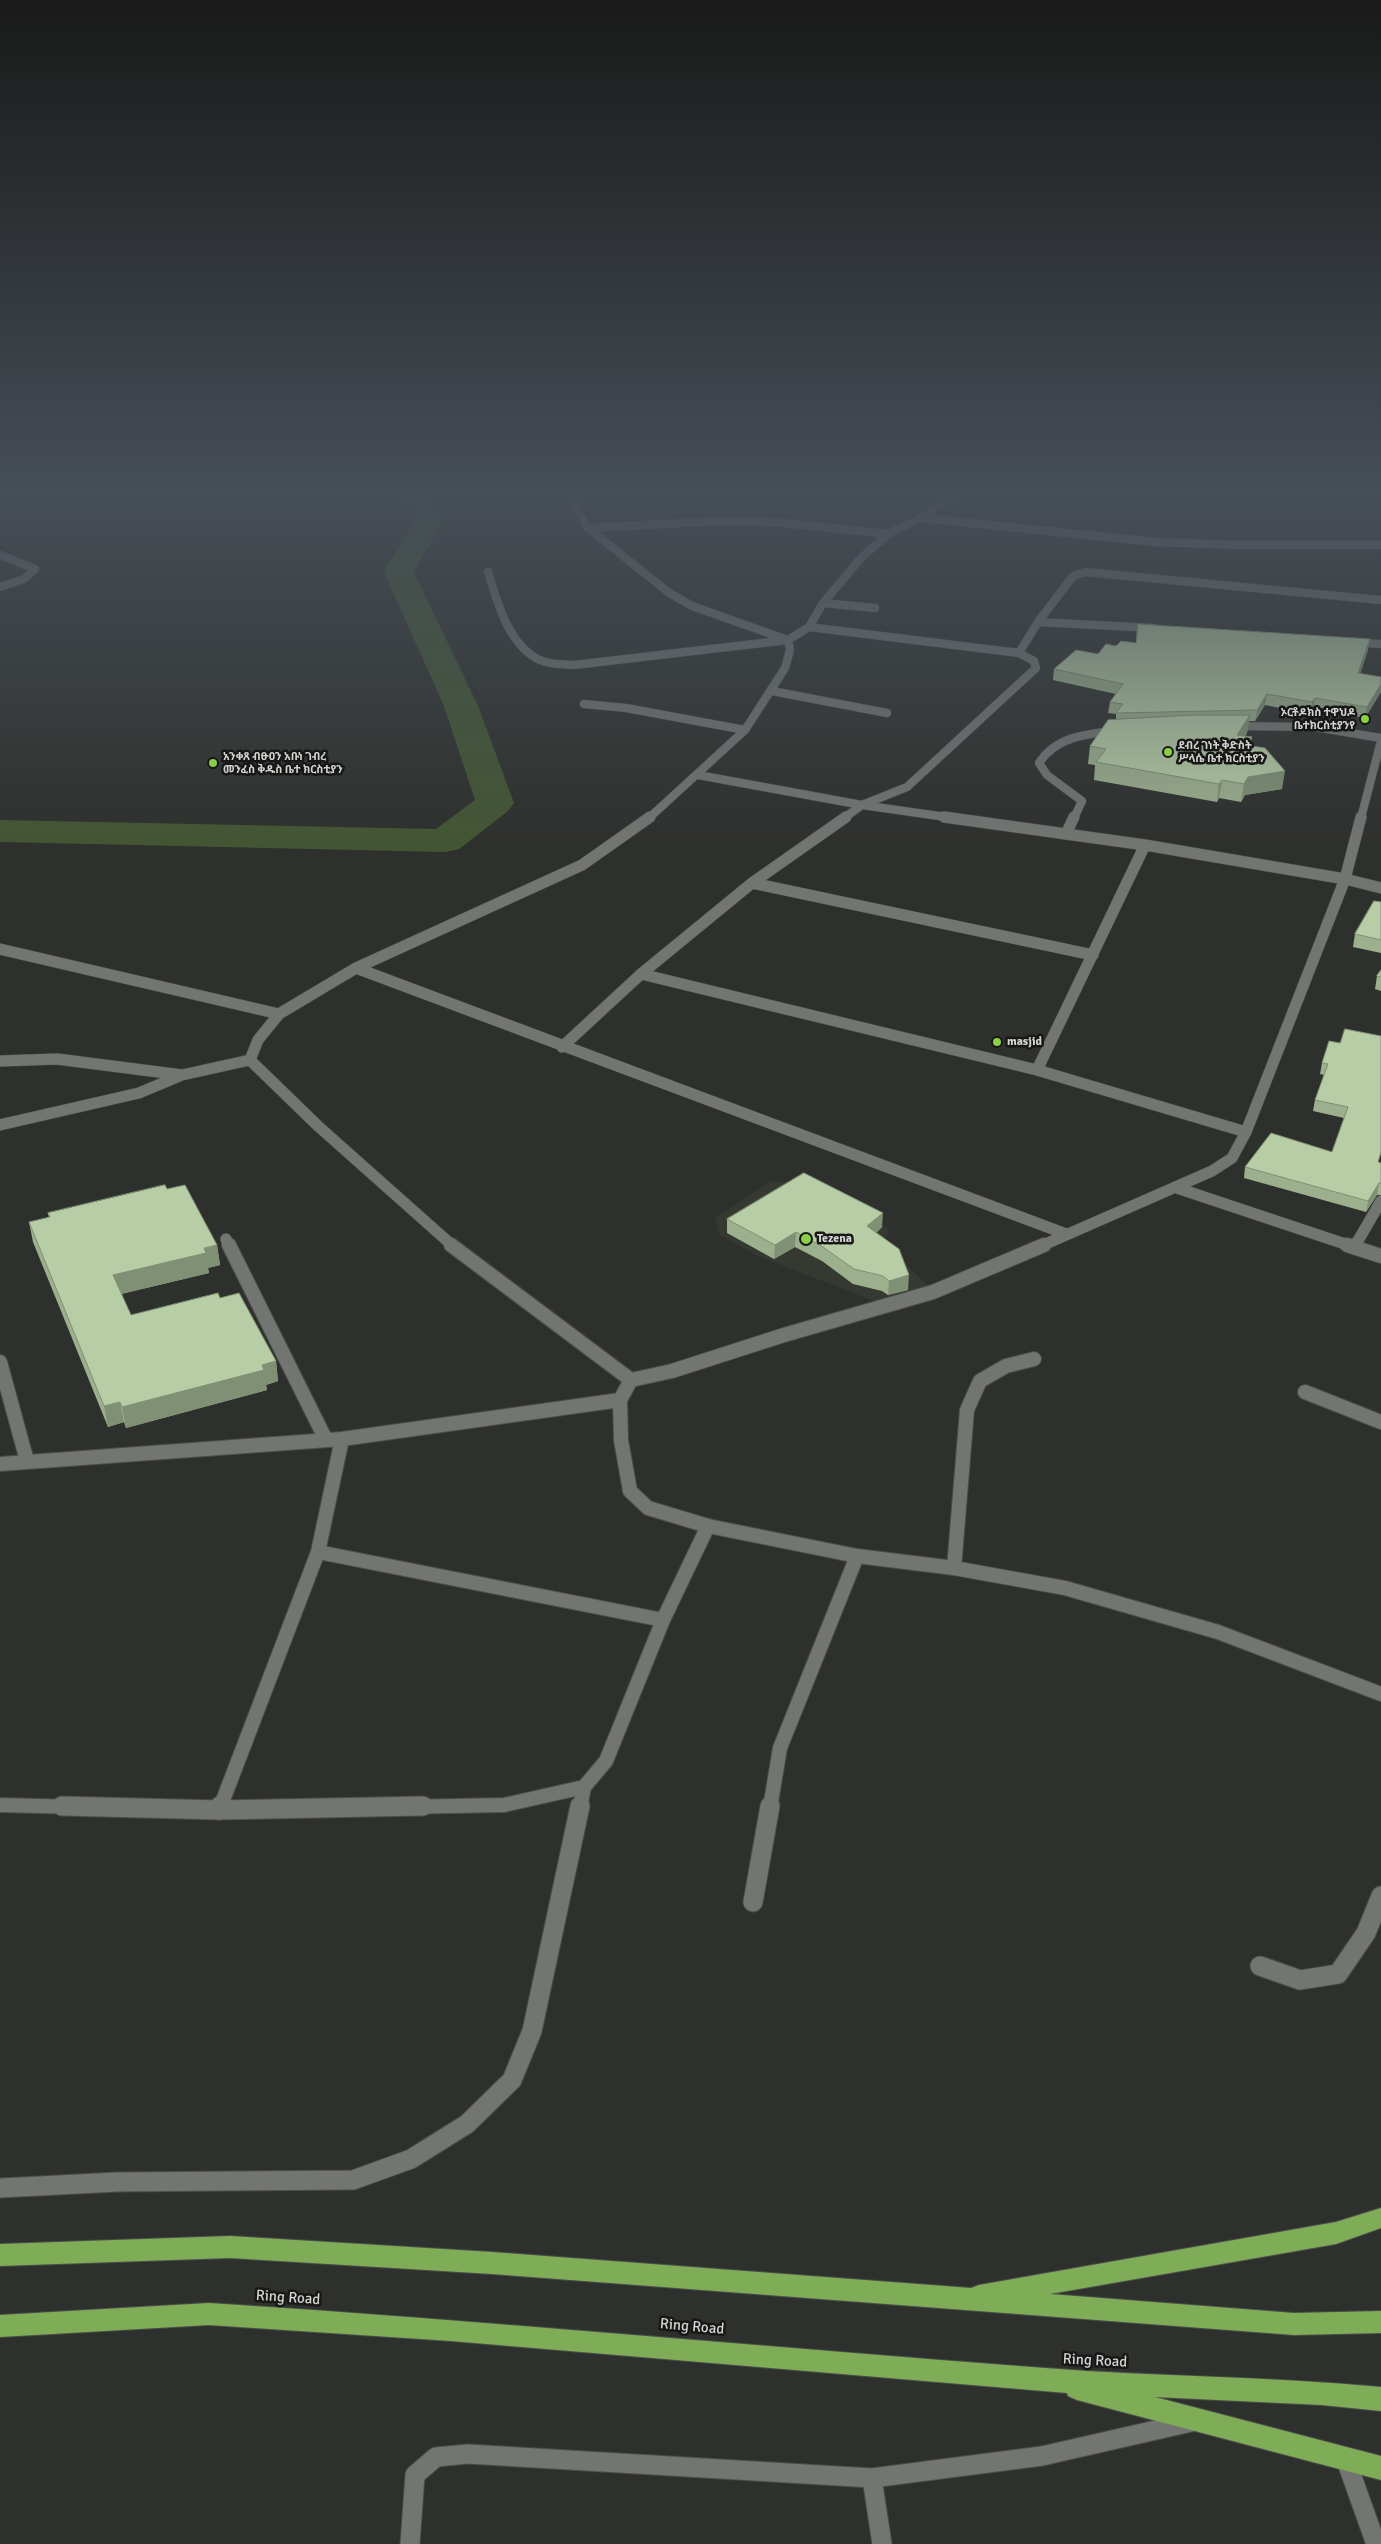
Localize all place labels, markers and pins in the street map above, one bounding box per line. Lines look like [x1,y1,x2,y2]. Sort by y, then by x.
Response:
place label: ኦርቶዶክስ ተዋህዶ ቤተክርስቲያንየ [1281,706,1355,732]
marker: ኦርቶዶክስ ተዋህዶ ቤተክርስቲያንየ [1359,713,1371,725]
place label: ደብረ ገነት ቅድስት ሥላሴ ቤተ ክርስቲያን [1178,739,1265,765]
marker: ደብረ ገነት ቅድስት ሥላሴ ቤተ ክርስቲያን [1162,746,1174,758]
place label: አንቀጸ ብፁዐን አቡነ ገብረ መንፈስ ቅዱስ ቤተ ክርስቲያን [223,750,343,776]
marker: አንቀጸ ብፁዐን አቡነ ገብረ መንፈስ ቅዱስ ቤተ ክርስቲያን [207,757,219,769]
place label: masjid [1007,1035,1042,1049]
marker: masjid [991,1036,1003,1048]
marker: Tezena [799,1232,813,1246]
place label: Tezena [817,1232,852,1246]

